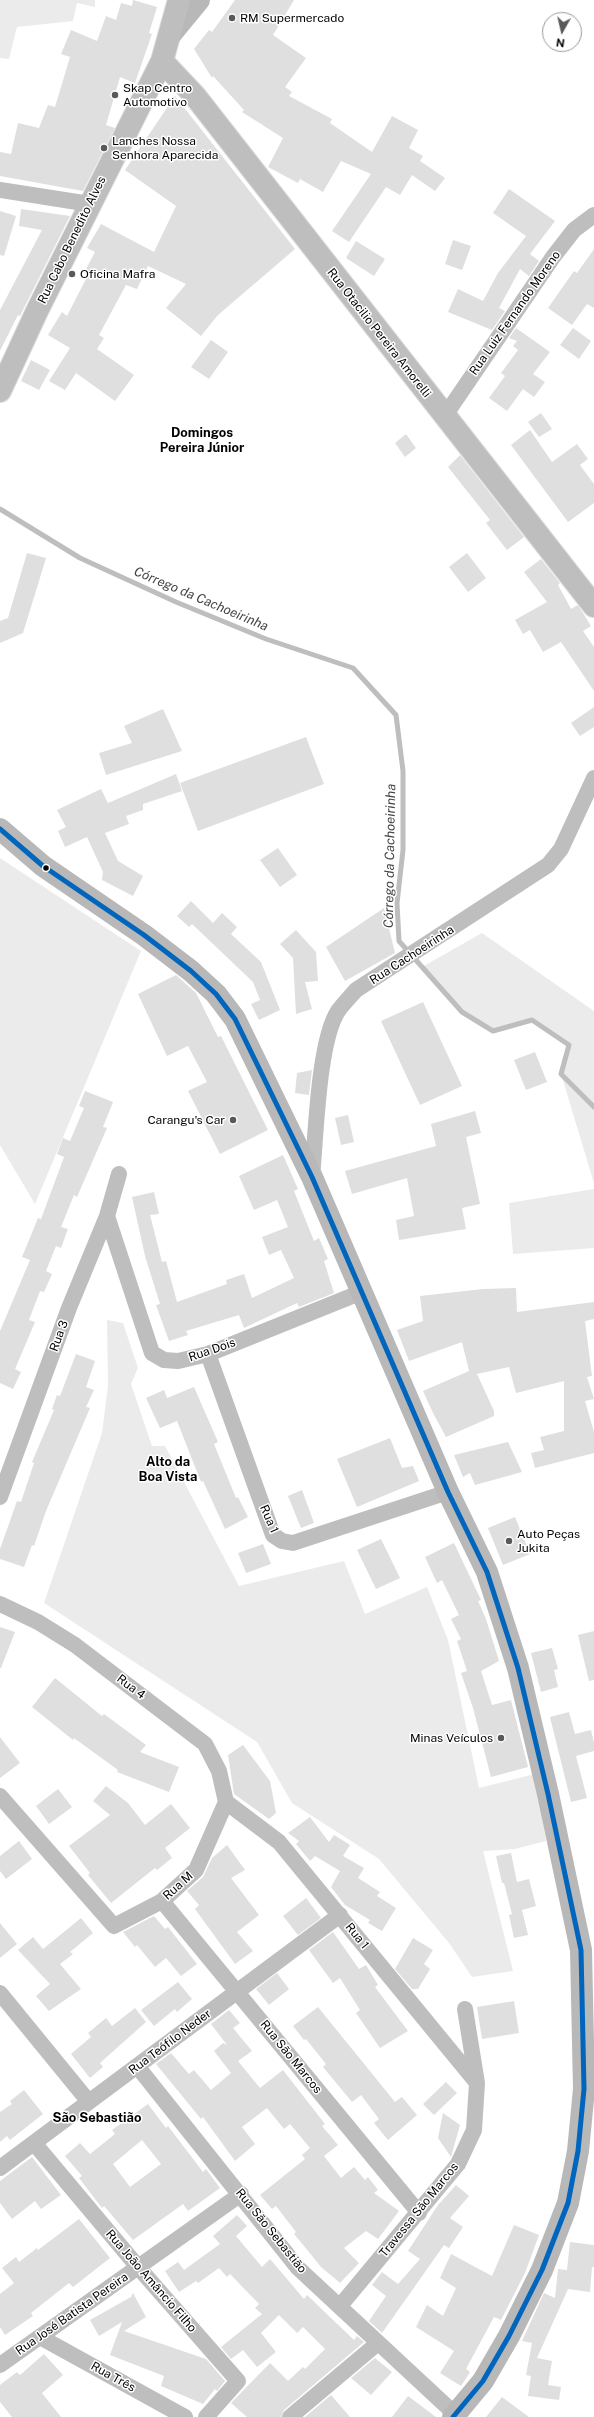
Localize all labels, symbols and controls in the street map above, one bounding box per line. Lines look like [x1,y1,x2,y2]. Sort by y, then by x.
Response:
place label: RM Supermercado [240,11,344,25]
north arrow [542,12,582,52]
marker: RM Supermercado [227,13,237,23]
text: N [555,36,566,49]
place label: Skap Centro Automotivo [123,81,192,109]
marker: Skap Centro Automotivo [110,90,120,100]
place label: Lanches Nossa Senhora Aparecida [112,134,218,162]
marker: Lanches Nossa Senhora Aparecida [99,143,109,153]
street label: Rua Cabo Benedito Alves [35,174,109,306]
street label: Rua Luiz Fernando Moreno [467,248,563,378]
street label: Rua Otacilio Pereira Amorelli [324,265,434,401]
place label: Oficina Mafra [80,267,155,281]
marker: Oficina Mafra [67,269,77,279]
district label: Domingos Pereira Júnior [160,425,244,456]
water label: Córrego da Cachoeirinha [132,564,270,634]
water label: Córrego da Cachoeirinha [381,784,399,928]
unlabelled marker [41,863,51,873]
street label: Rua Cachoeirinha [367,922,457,988]
place label: Carangu's Car [147,1113,225,1127]
marker: Carangu's Car [228,1115,238,1125]
street label: Rua 3 [47,1318,71,1354]
street label: Rua Dois [187,1335,237,1365]
district label: Alto da Boa Vista [139,1454,197,1485]
street label: Rua 1 [256,1503,282,1535]
place label: Auto Peças Jukita [517,1527,580,1555]
marker: Auto Peças Jukita [504,1536,514,1546]
street label: Rua 4 [114,1672,148,1702]
place label: Minas Veículos [410,1731,493,1745]
marker: Minas Veículos [496,1733,506,1743]
street label: Rua M [160,1869,196,1903]
street label: Rua 1 [342,1920,372,1952]
street label: Rua Teófilo Neder [126,2006,214,2078]
street label: Rua São Marcos [257,2018,325,2096]
district label: São Sebastião [53,2110,141,2126]
street label: Travessa São Marcos [376,2160,462,2260]
street label: Rua São Sebastião [233,2186,309,2276]
street label: Rua João Amâncio Filho [103,2227,199,2335]
street label: Rua José Batista Pereira [13,2270,131,2358]
street label: Rua Três [88,2359,138,2395]

